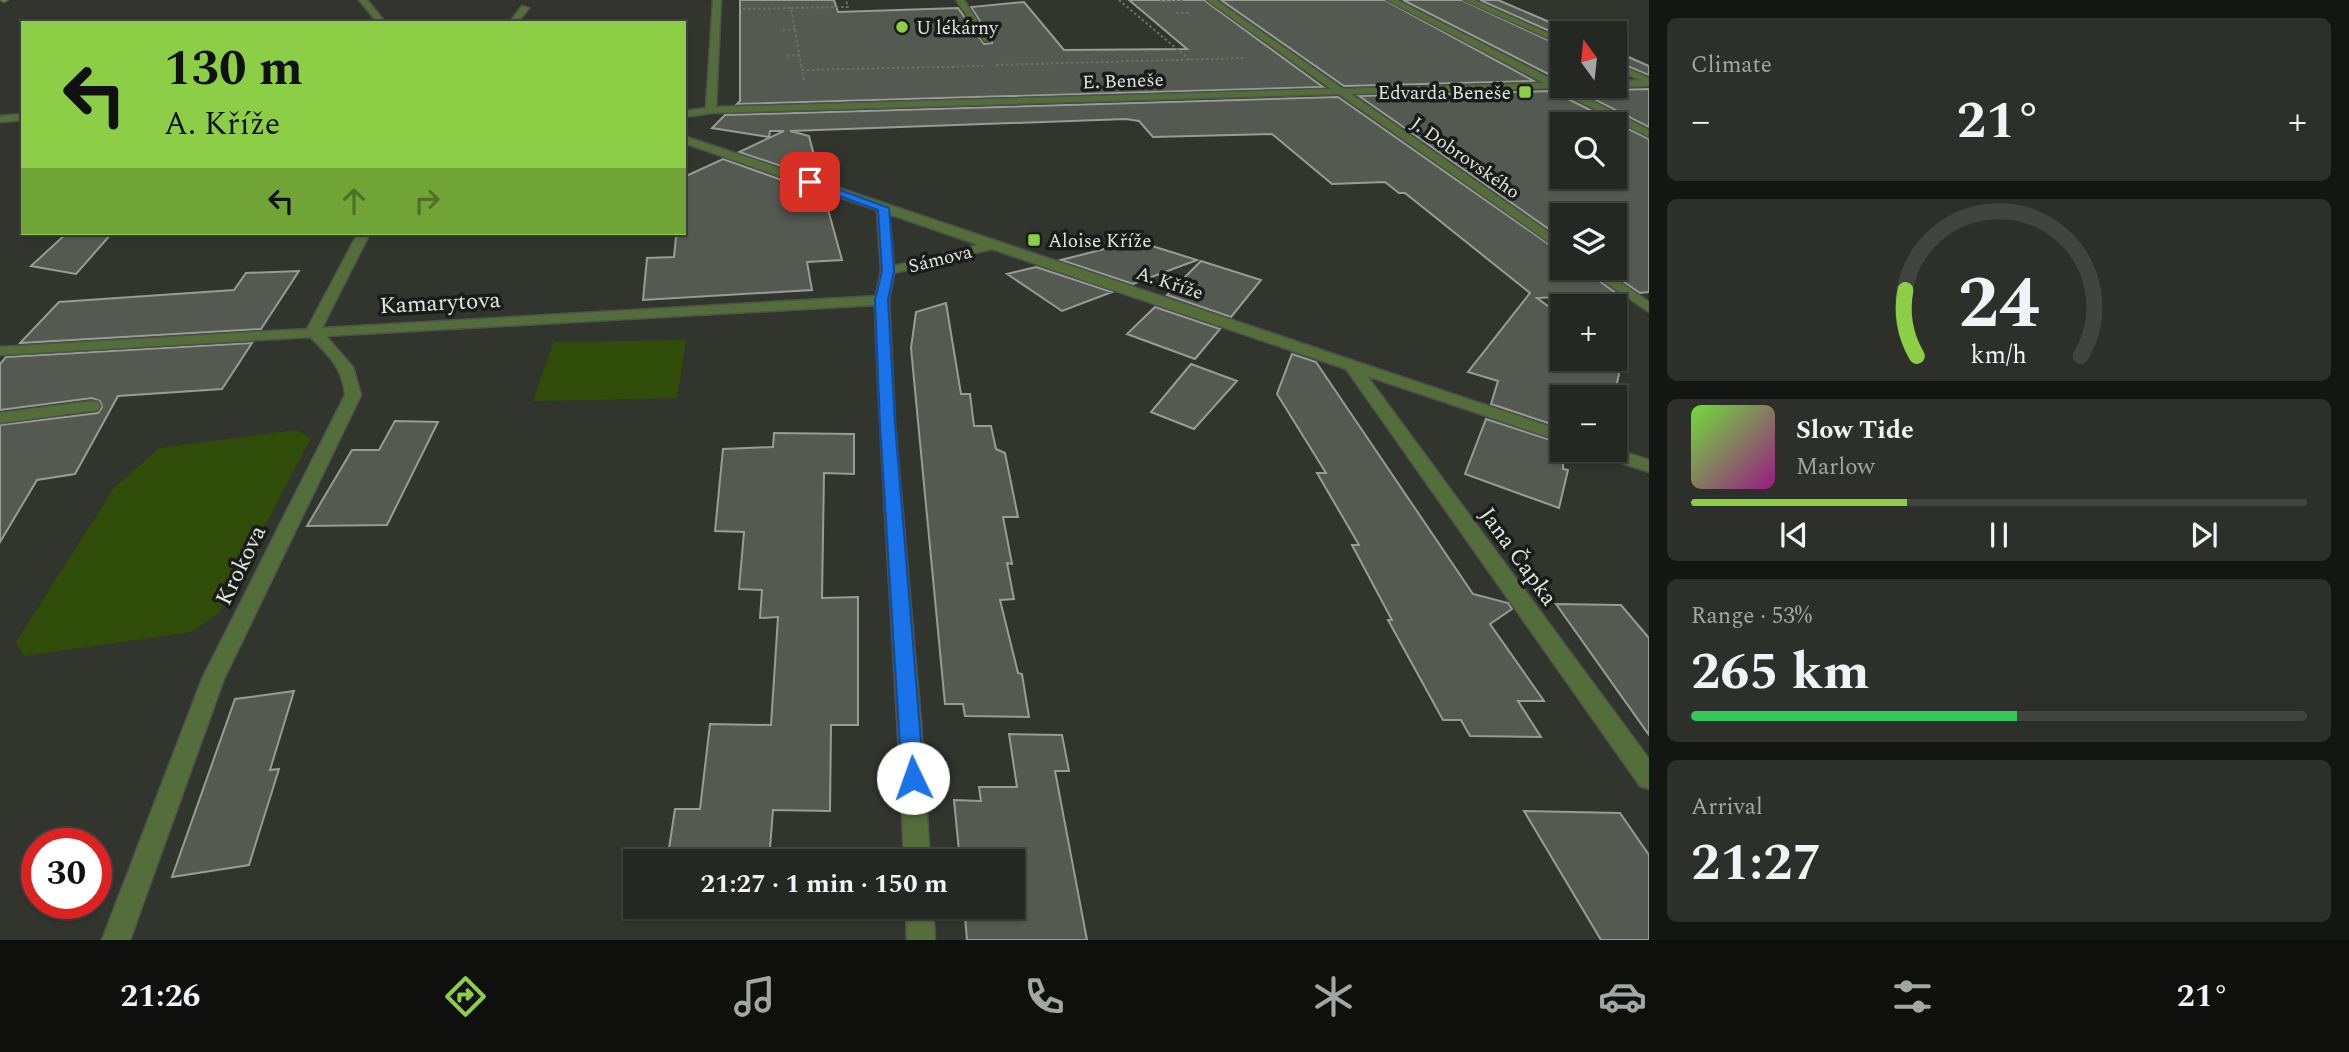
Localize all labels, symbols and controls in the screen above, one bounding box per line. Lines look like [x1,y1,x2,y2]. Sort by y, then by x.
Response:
place label: U lékárny [916,14,999,43]
marker: U lékárny [894,19,910,35]
north arrow [1550,21,1628,98]
map controls [1550,21,1627,462]
text: 130 m [164,32,303,107]
text: Climate [1691,48,1772,83]
icon: left [49,49,140,140]
street label: E. Beneše [1082,66,1164,97]
place label: Edvarda Beneše [1378,79,1511,108]
text: 21° [1957,82,2041,161]
marker: Edvarda Beneše [1517,84,1533,100]
text: − [1691,93,1710,151]
text: + [2288,93,2307,151]
text: A. Kříže [164,100,280,149]
street label: J. Dobrovského [1405,110,1526,207]
button: search [1550,112,1627,189]
pin [780,152,840,212]
icon: arrive [791,163,829,201]
icon: left [262,182,300,220]
icon: ahead [335,182,373,220]
icon: right [408,182,446,220]
button: layers [1550,203,1627,280]
place label: Aloise Kříže [1048,227,1151,256]
marker: Aloise Kříže [1026,232,1042,248]
street label: Sámova [905,237,976,281]
text: 24 [1958,249,2040,360]
street label: A. Kříže [1132,259,1207,308]
street label: Kamarytova [379,283,502,324]
button: + [1550,294,1627,371]
text: km/h [1971,336,2027,374]
button: − [1550,385,1627,462]
text: Slow Tide [1796,410,1914,450]
text: Marlow [1796,450,1875,485]
street label: Jana Čapka [1470,500,1566,613]
icon: previous [1775,516,1813,554]
icon: pause [1980,516,2018,554]
icon: next [2185,516,2223,554]
street label: Krokova [207,520,276,612]
text: Range · 53% [1691,599,1812,634]
text: 265 km [1691,633,1870,712]
position arrow [876,741,950,815]
text: Arrival [1691,790,1763,825]
text: 21:27 [1691,824,1822,903]
speed limit sign: 30 [21,828,112,919]
text: 21:27 · 1 min · 150 m [700,864,948,904]
text: 21:26 [120,972,201,1021]
icon: directions [441,972,490,1021]
icon: music [730,972,779,1021]
icon: phone [1020,972,1069,1021]
icon: climate [1309,972,1358,1021]
icon: car [1598,972,1647,1021]
icon: filters [1888,972,1937,1021]
text: 21° [2177,972,2229,1021]

